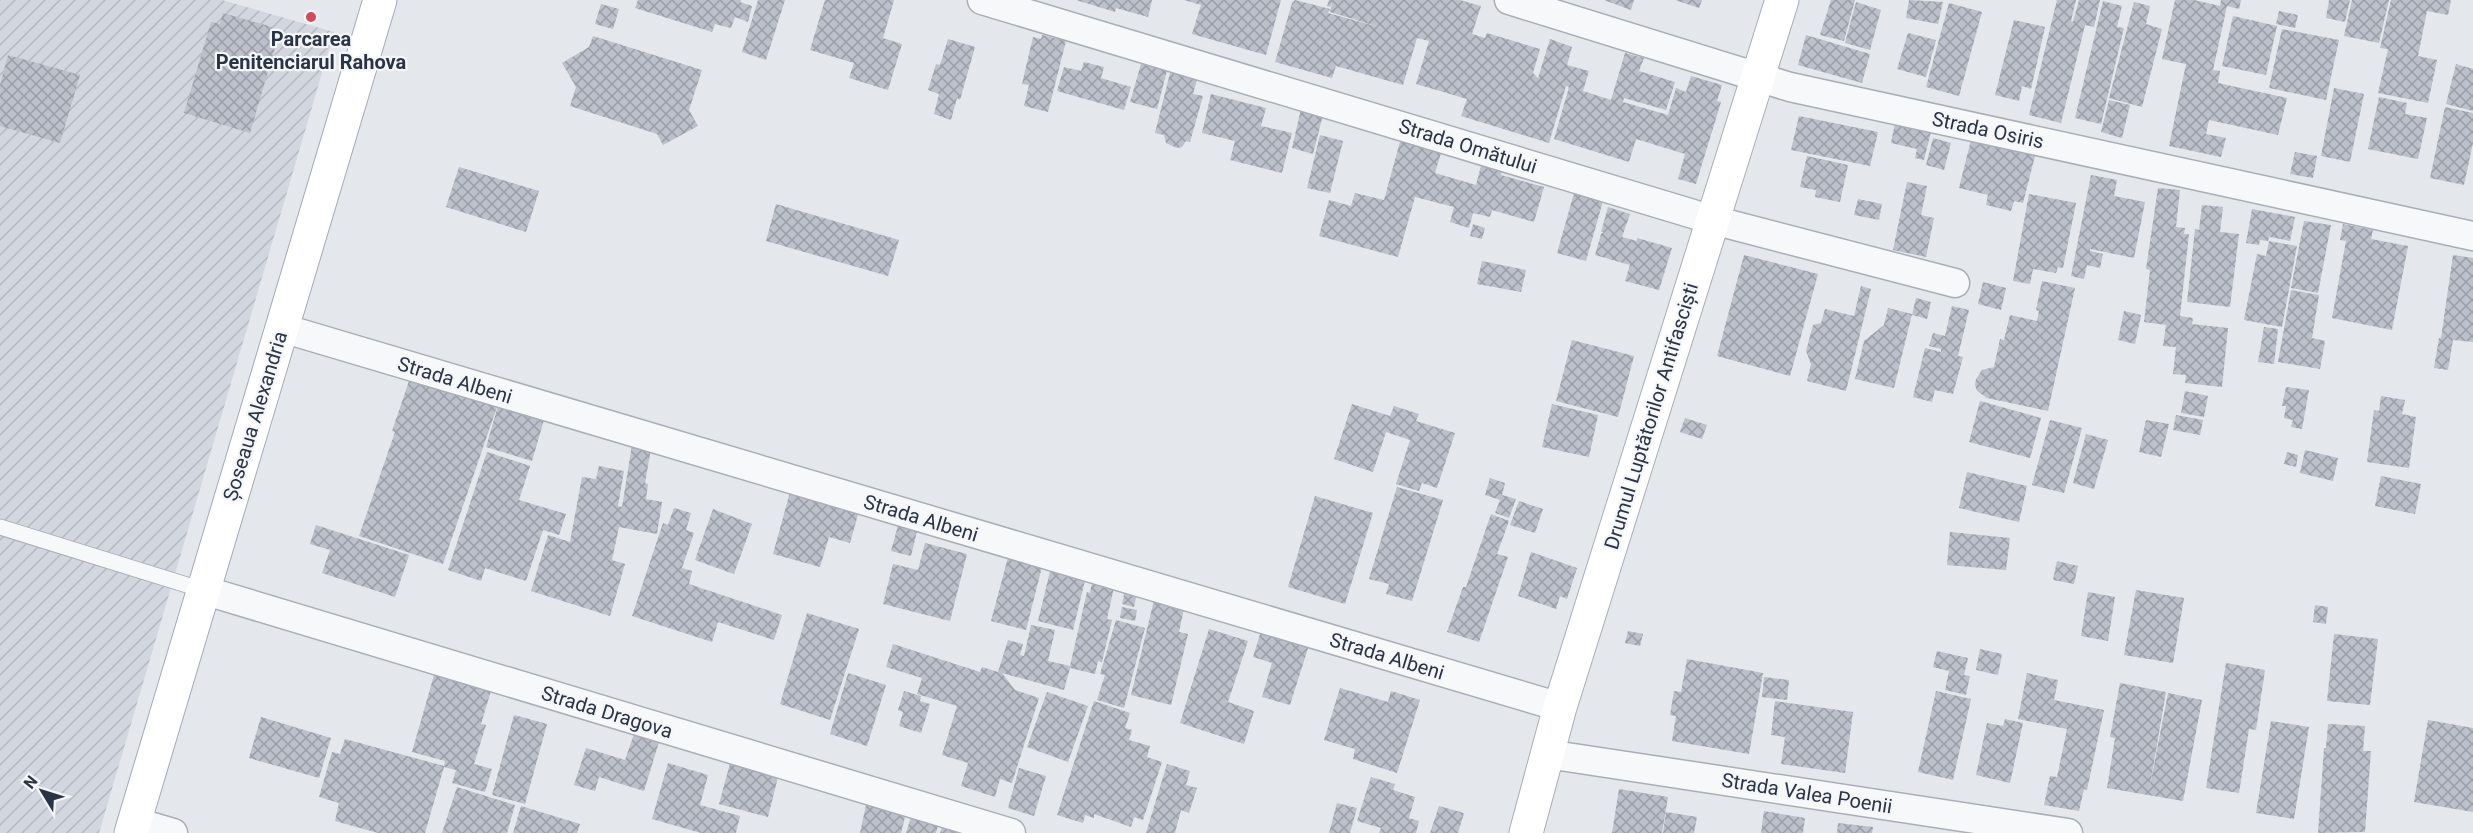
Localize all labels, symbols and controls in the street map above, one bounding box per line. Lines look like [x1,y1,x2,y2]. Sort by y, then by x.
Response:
marker: Parcarea Penitenciarul Rahova [304,10,318,24]
place label: Parcarea Penitenciarul Rahova [216,27,407,74]
street label: Strada Osiris [1930,106,2046,154]
street label: Strada Omătului [1396,114,1540,178]
street label: Drumul Luptătorilor Antifasciști [1599,280,1703,552]
street label: Șoseaua Alexandria [218,328,292,504]
street label: Strada Albeni [395,351,515,409]
street label: Strada Albeni [861,489,981,547]
street label: Strada Albeni [1327,627,1447,685]
street label: Strada Dragova [538,681,676,743]
north arrow [12,761,72,821]
street label: Strada Valea Poenii [1720,768,1894,818]
text: N [20,772,42,792]

